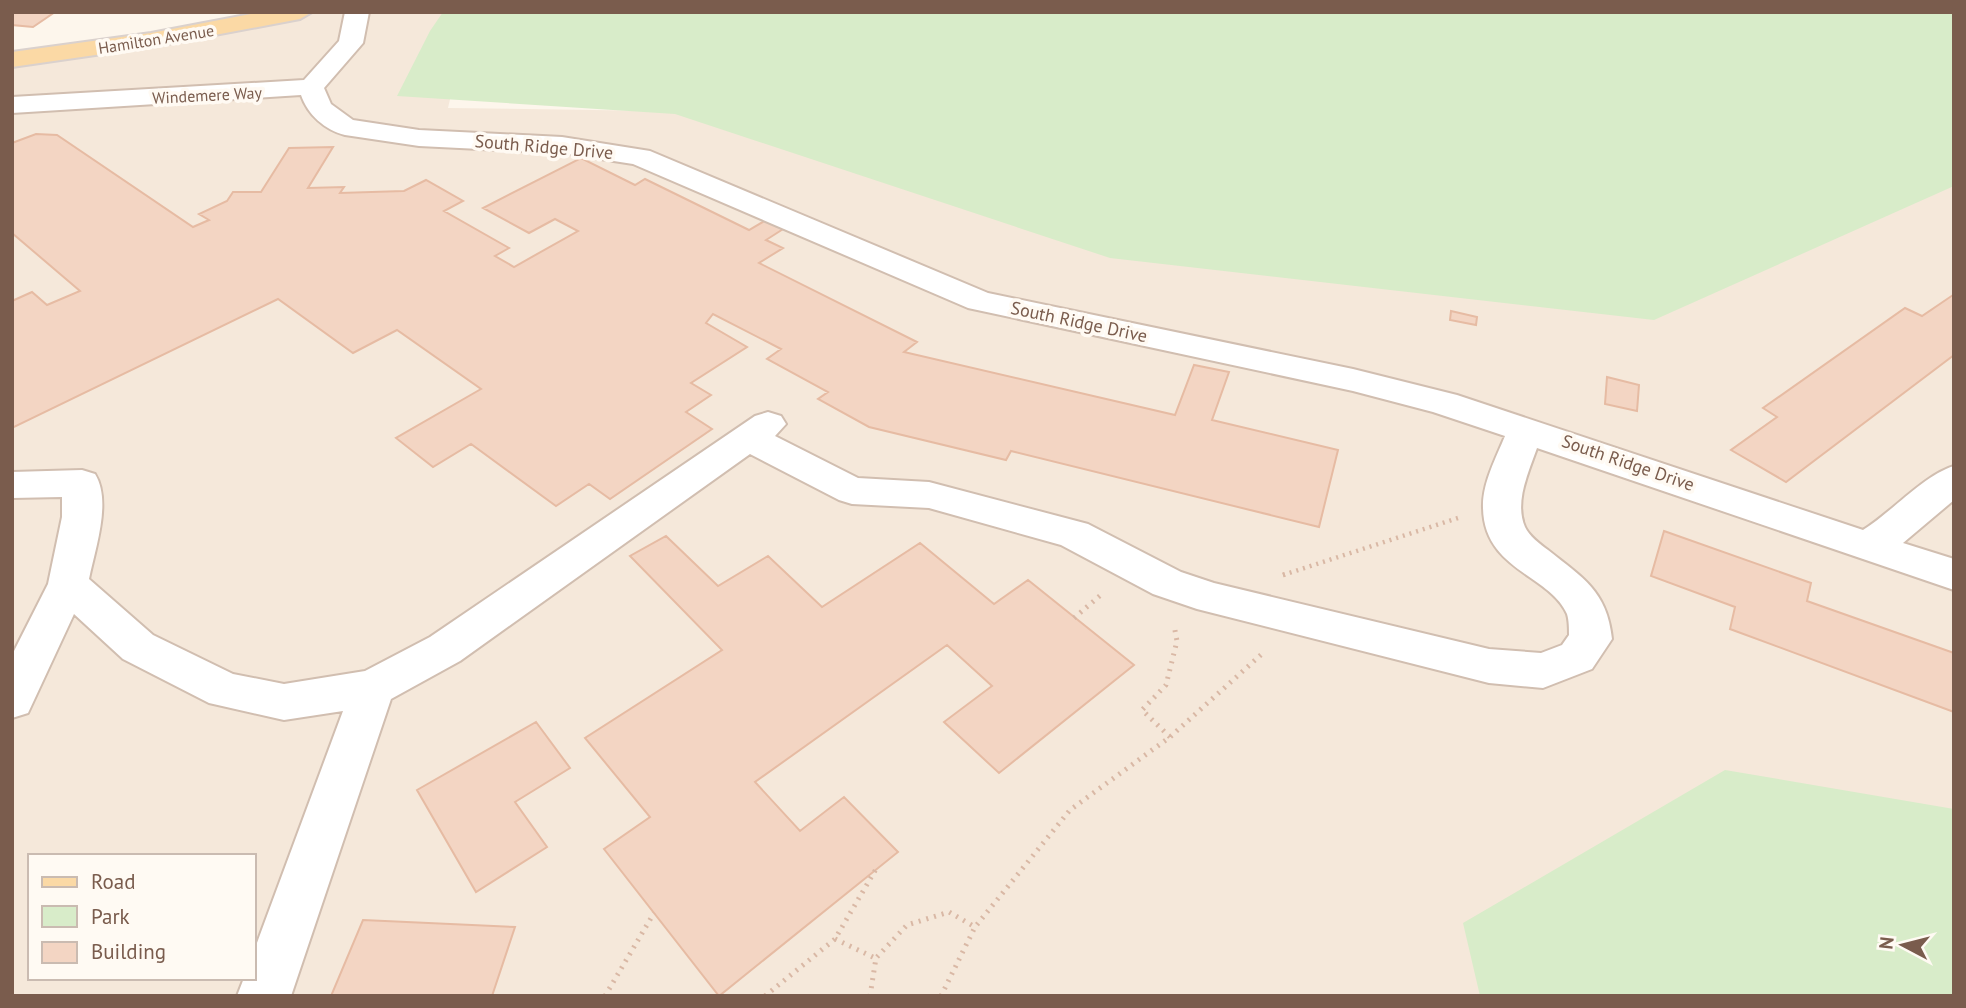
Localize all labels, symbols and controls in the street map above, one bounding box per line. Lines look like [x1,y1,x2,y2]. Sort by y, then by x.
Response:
street label: Hamilton Avenue [97,20,215,58]
street label: Windemere Way [152,82,263,108]
street label: South Ridge Drive [474,129,614,164]
street label: South Ridge Drive [1009,296,1149,347]
street label: South Ridge Drive [1559,429,1698,496]
legend [28,854,256,980]
text: Road [91,868,135,895]
text: Park [91,903,130,930]
north arrow [1868,910,1938,980]
text: N [1873,935,1899,951]
text: Building [91,938,166,965]

